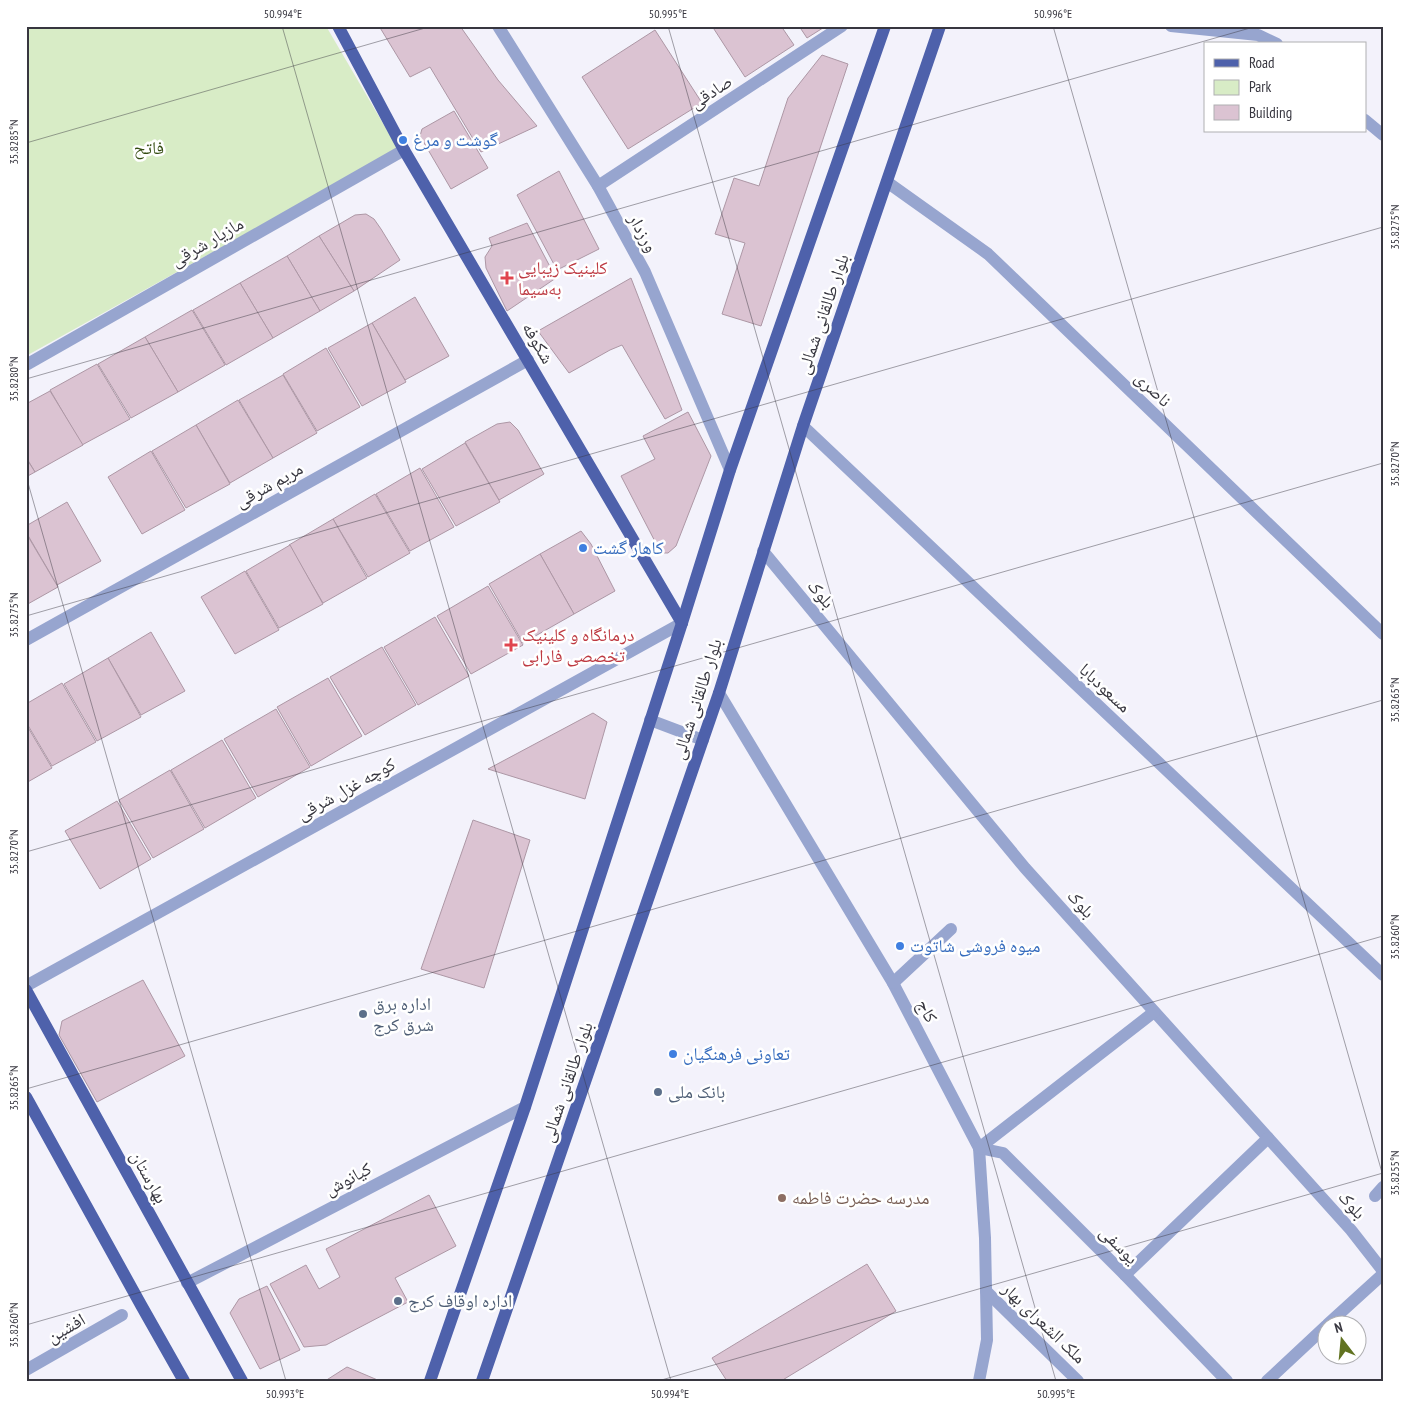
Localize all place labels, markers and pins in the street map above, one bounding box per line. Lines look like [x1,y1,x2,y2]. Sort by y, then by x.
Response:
place label: گوشت و مرغ [413,128,498,151]
marker: گوشت و مرغ [397,134,409,146]
place label: کلینیک زیبایی به‌سیما [518,256,608,300]
marker: کلینیک زیبایی به‌سیما [500,271,514,285]
place label: کاهار گشت [593,536,664,559]
marker: کاهار گشت [577,542,589,554]
place label: درمانگاه و کلینیک تخصصی فارابی [522,623,634,667]
marker: درمانگاه و کلینیک تخصصی فارابی [504,638,518,652]
place label: میوه فروشی شاتوت [910,934,1040,957]
marker: میوه فروشی شاتوت [894,940,906,952]
place label: اداره برق شرق کرج [373,992,434,1037]
marker: اداره برق شرق کرج [357,1008,369,1020]
place label: تعاونی فرهنگیان [683,1042,790,1065]
marker: تعاونی فرهنگیان [667,1048,679,1060]
place label: بانک ملی [668,1080,725,1103]
marker: بانک ملی [652,1086,664,1098]
place label: مدرسه حضرت فاطمه [792,1186,929,1209]
marker: مدرسه حضرت فاطمه [776,1192,788,1204]
place label: اداره اوقاف کرج [408,1289,512,1313]
marker: اداره اوقاف کرج [392,1295,404,1307]

